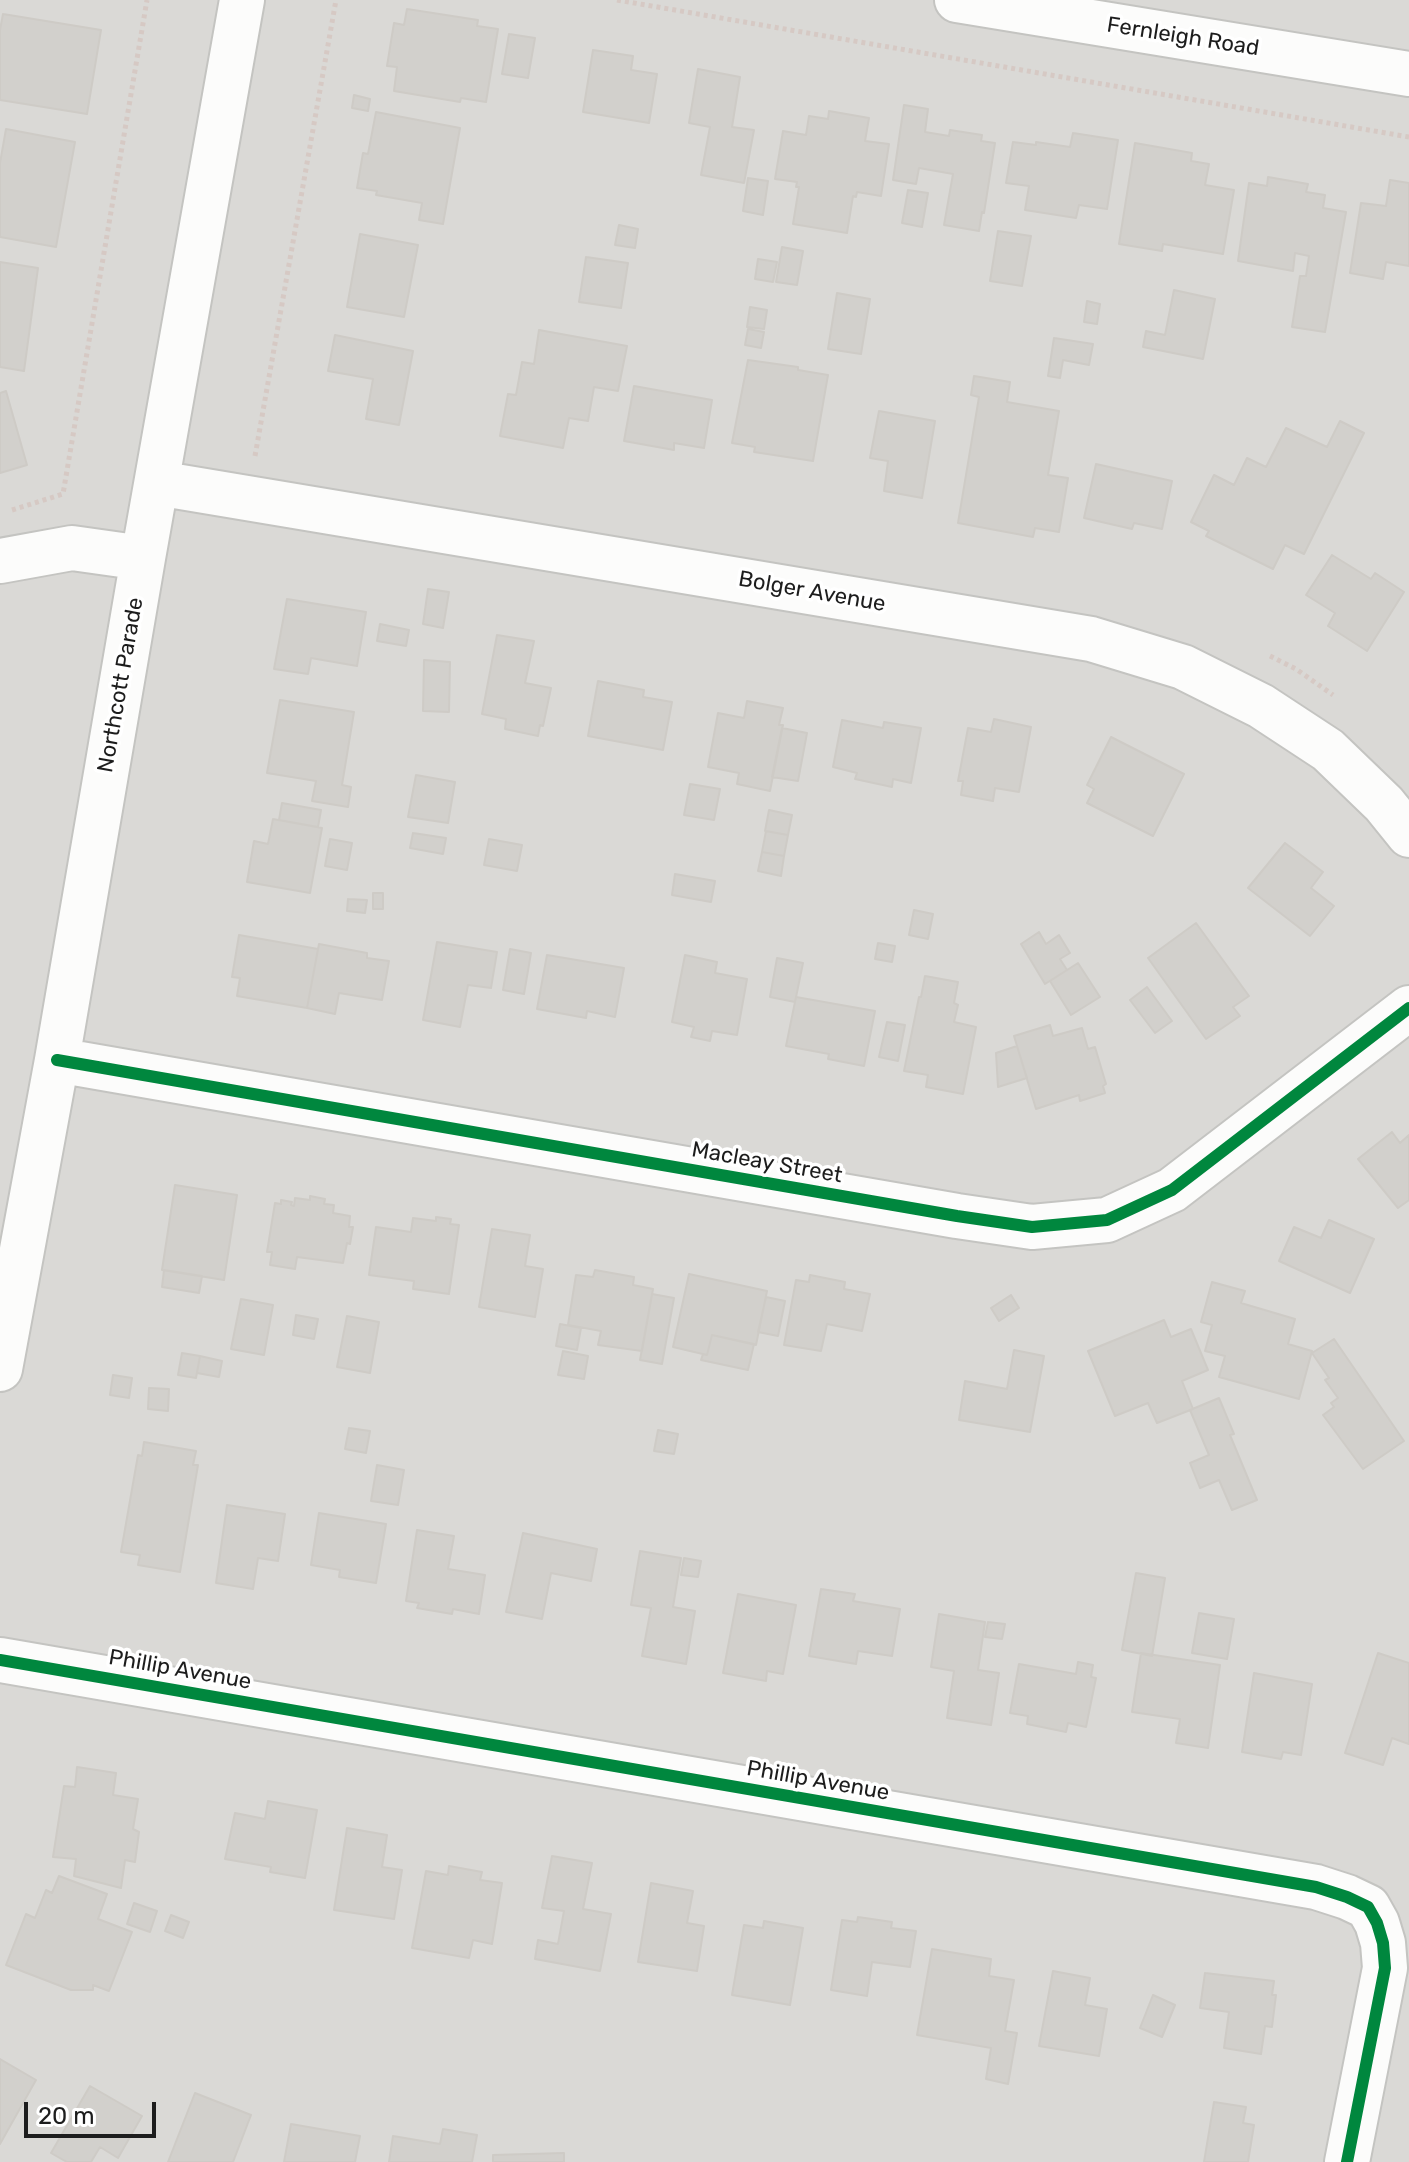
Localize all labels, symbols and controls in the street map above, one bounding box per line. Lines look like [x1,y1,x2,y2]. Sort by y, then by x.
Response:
street label: Fernleigh Road [1105,12,1261,62]
street label: Bolger Avenue [736,566,888,618]
street label: Northcott Parade [93,595,149,775]
street label: Macleay Street [690,1137,844,1189]
street label: Phillip Avenue [107,1644,253,1696]
street label: Phillip Avenue [745,1755,891,1807]
scale bar [28,2086,160,2136]
text: 20 m [38,2102,95,2130]

